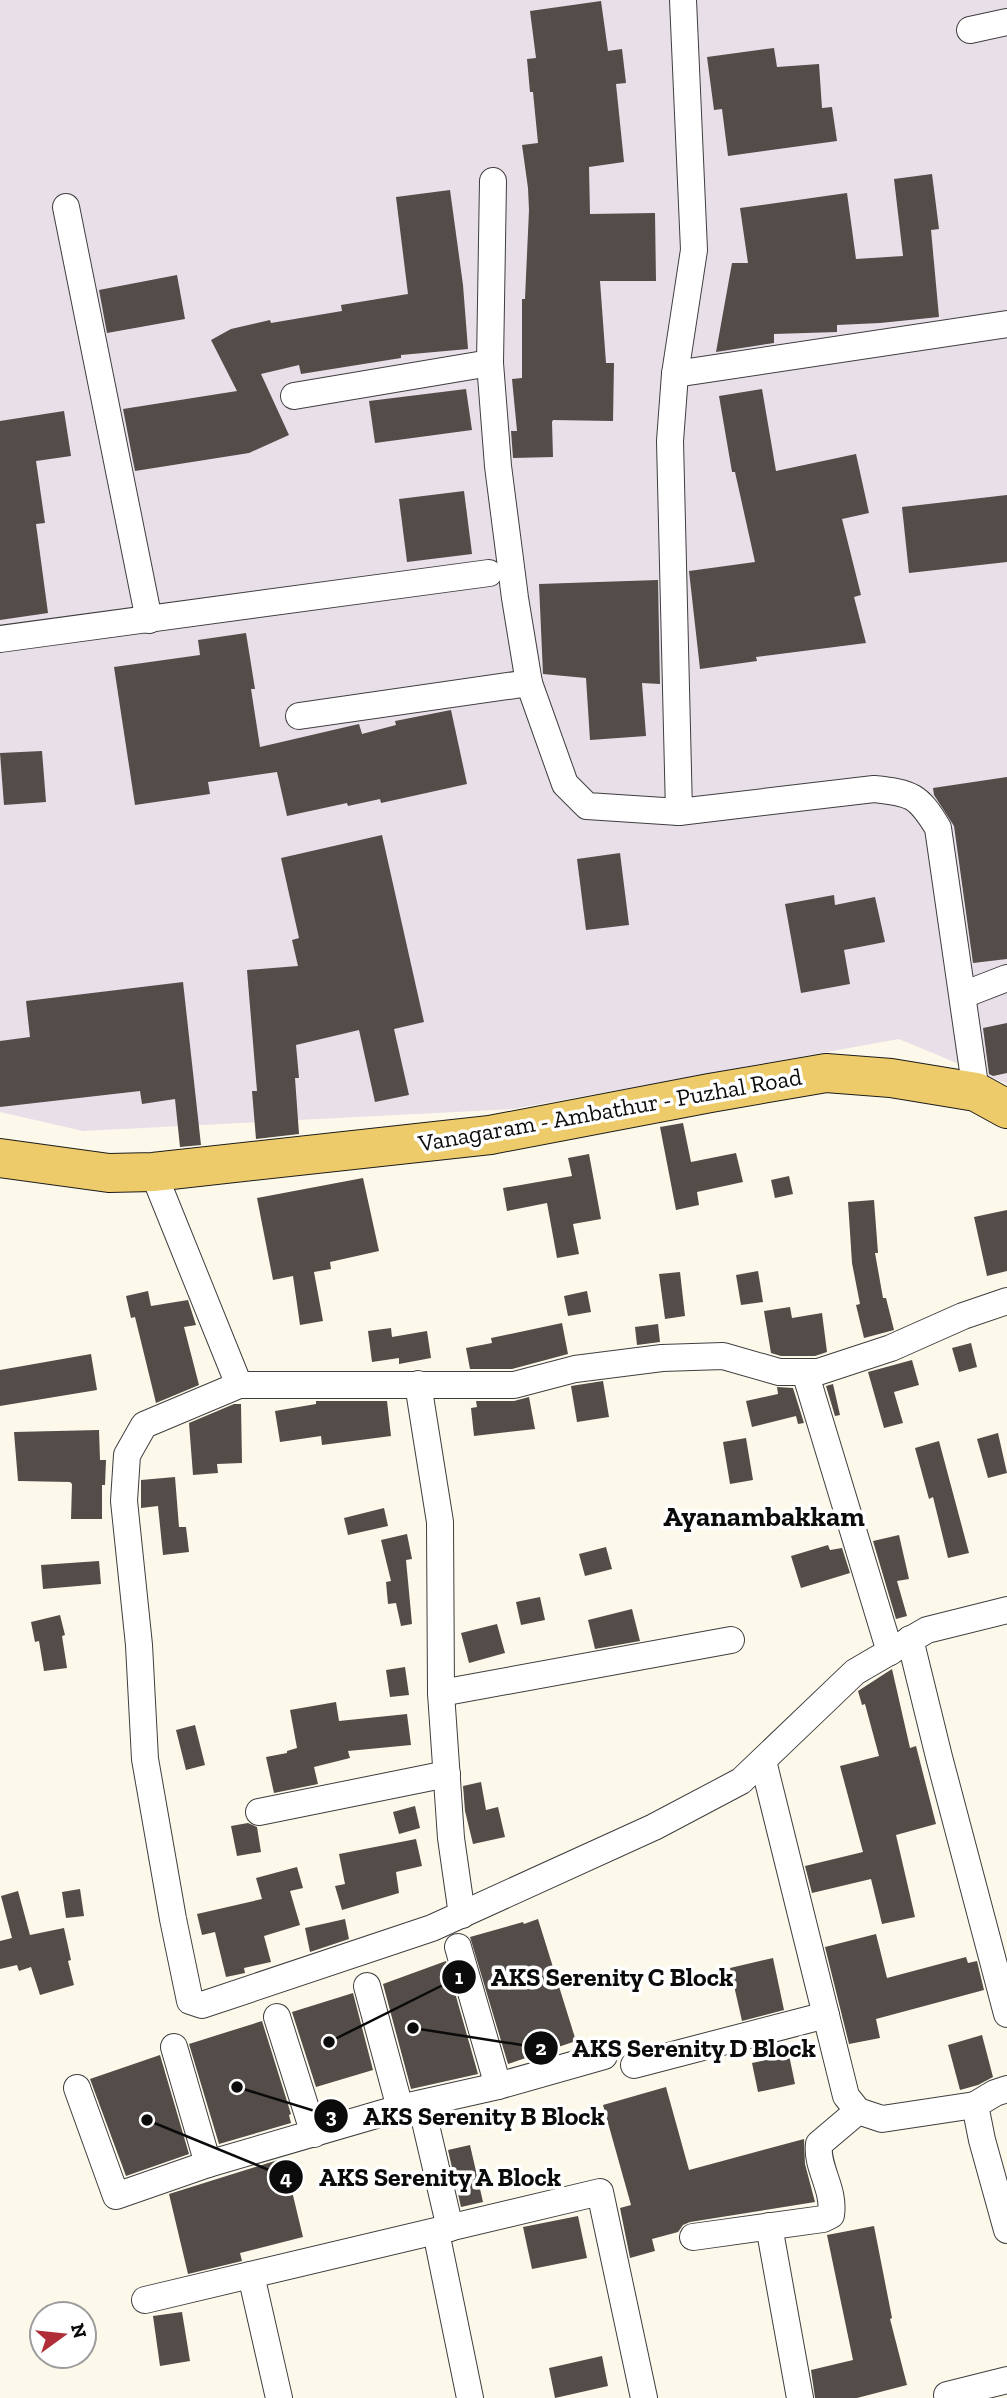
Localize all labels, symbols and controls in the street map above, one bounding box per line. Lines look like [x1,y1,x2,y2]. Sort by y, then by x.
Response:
street label: Vanagaram - Ambathur - Puzhal Road [415,1061,804,1158]
district label: Ayanambakkam [663,1500,865,1533]
callout: AKS Serenity C Block [441,1954,747,2001]
text: AKS Serenity C Block [491,1961,734,1993]
text: 1 [455,1964,464,1989]
callout: AKS Serenity D Block [523,2025,831,2072]
text: AKS Serenity D Block [572,2032,817,2064]
text: 2 [535,2035,547,2060]
callout: AKS Serenity B Block [313,2092,619,2139]
text: AKS Serenity B Block [363,2100,606,2132]
text: 3 [325,2103,337,2128]
callout: AKS Serenity A Block [269,2154,576,2201]
text: AKS Serenity A Block [319,2161,562,2193]
text: 4 [280,2165,292,2190]
north arrow [28,2300,98,2370]
text: N [66,2321,92,2341]

